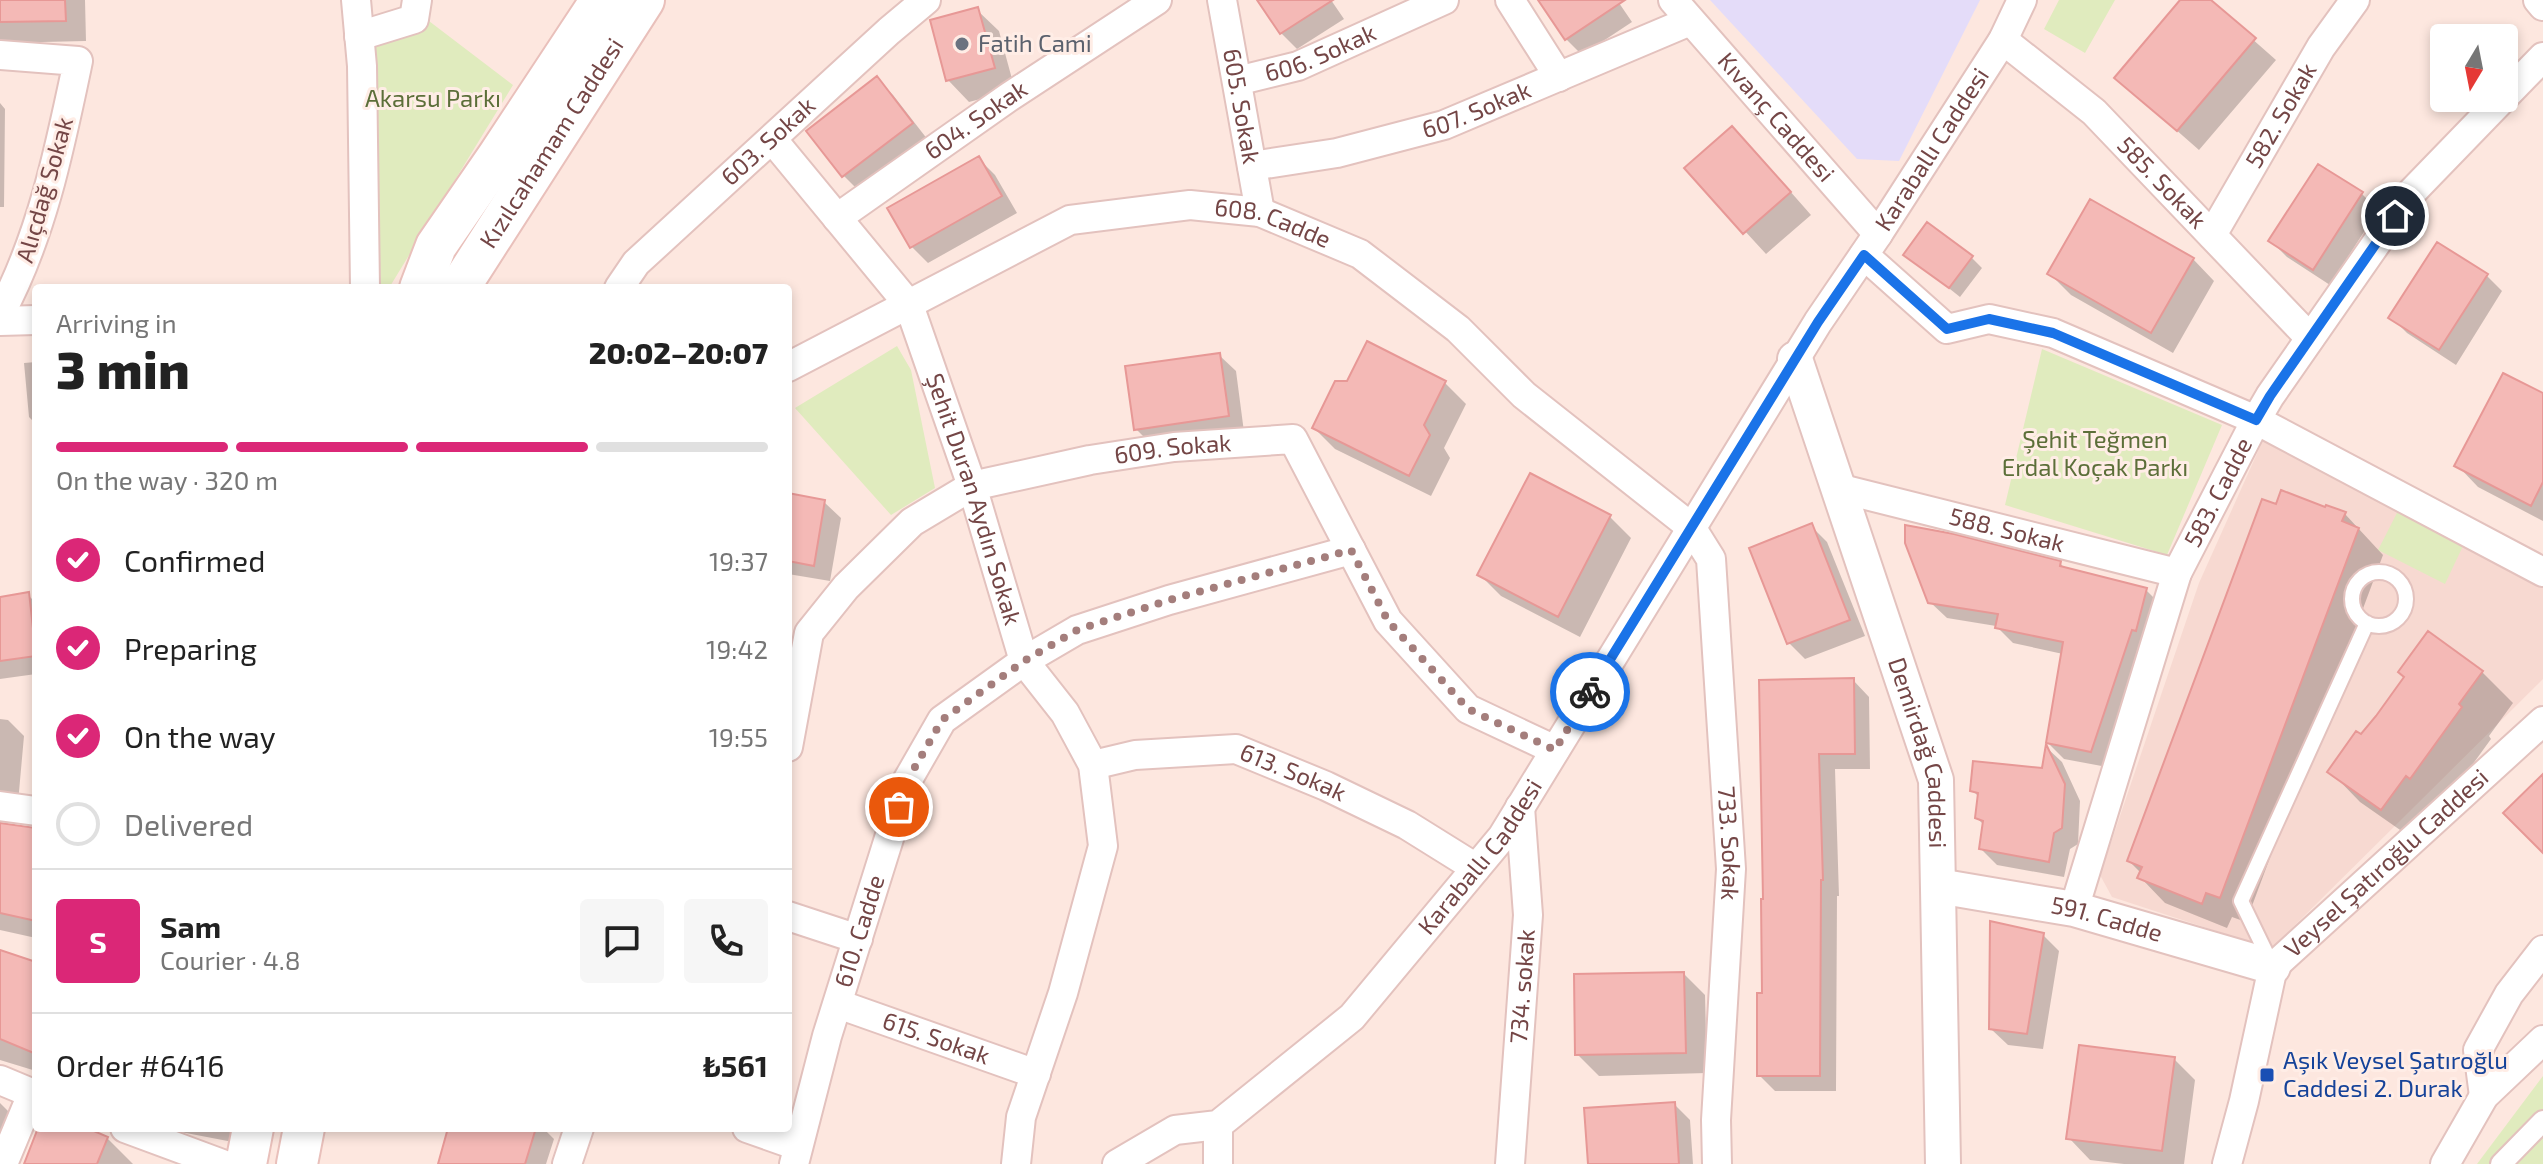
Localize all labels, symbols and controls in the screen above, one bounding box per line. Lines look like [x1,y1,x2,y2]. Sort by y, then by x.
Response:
street label: 606. Sokak [1262,17,1380,87]
north arrow [2430,24,2518,112]
map controls [2430,24,2518,112]
place label: Fatih Cami [978,28,1092,57]
street label: Kızılcahamam Caddesi [473,32,629,253]
marker: Fatih Cami [953,35,971,53]
street label: 605. Sokak [1218,46,1267,166]
street label: Kıvanç Caddesi [1712,46,1841,187]
street label: 582. Sokak [2238,57,2322,173]
street label: Karaballı Caddesi [1868,62,1994,236]
street label: 604. Sokak [918,73,1032,165]
street label: 607. Sokak [1419,74,1535,143]
park label: Akarsu Parkı [365,83,501,112]
street label: 603. Sokak [715,90,820,191]
street label: Alıçdağ Sokak [9,114,79,266]
street label: 585. Sokak [2112,130,2213,234]
pin [2361,182,2429,250]
street label: 608. Cadde [1213,192,1336,253]
icon: home [2373,194,2417,238]
text: Arriving in [56,307,177,338]
text: 20:02–20:07 [589,334,768,370]
text: 3 min [56,337,190,399]
street label: Şehit Duran Aydın Sokak [920,369,1029,628]
park label: Şehit Teğmen Erdal Koçak Parkı [2002,424,2188,482]
street label: 609. Sokak [1112,427,1232,469]
street label: 583. Cadde [2177,432,2257,551]
text: On the way · 320 m [56,464,278,495]
street label: 588. Sokak [1947,500,2068,557]
icon: check [56,538,100,582]
text: Confirmed [124,542,265,578]
text: 19:37 [709,545,768,576]
icon: check [56,626,100,670]
text: Preparing [124,630,257,666]
text: 19:42 [706,633,768,664]
courier [1550,652,1630,732]
street label: Demirdağ Caddesi [1883,653,1953,848]
icon: bike [1568,670,1612,714]
icon: check [56,714,100,758]
text: On the way [124,718,276,754]
text: 19:55 [709,721,768,752]
street label: 613. Sokak [1236,736,1351,807]
street label: Veysel Şatıroğlu Caddesi [2277,762,2494,963]
pin [865,773,933,841]
street label: Karaballı Caddesi [1411,773,1547,940]
icon: bag [877,785,921,829]
street label: 733. Sokak [1713,785,1747,901]
text: Delivered [124,806,253,842]
street label: 610. Cadde [827,871,890,990]
street label: 591. Cadde [2049,889,2166,947]
button: chat [580,899,664,983]
button: phone [684,899,768,983]
text: Sam [160,908,221,944]
text: S [89,923,107,959]
street label: 734. sokak [1503,928,1540,1045]
text: Courier · 4.8 [160,944,301,975]
street label: 615. Sokak [879,1005,994,1070]
place label: Aşık Veysel Şatıroğlu Caddesi 2. Durak [2283,1045,2508,1102]
text: Order #6416 [56,1047,224,1083]
text: ₺561 [703,1047,768,1083]
marker: Aşık Veysel Şatıroğlu Caddesi 2. Durak [2258,1066,2276,1084]

